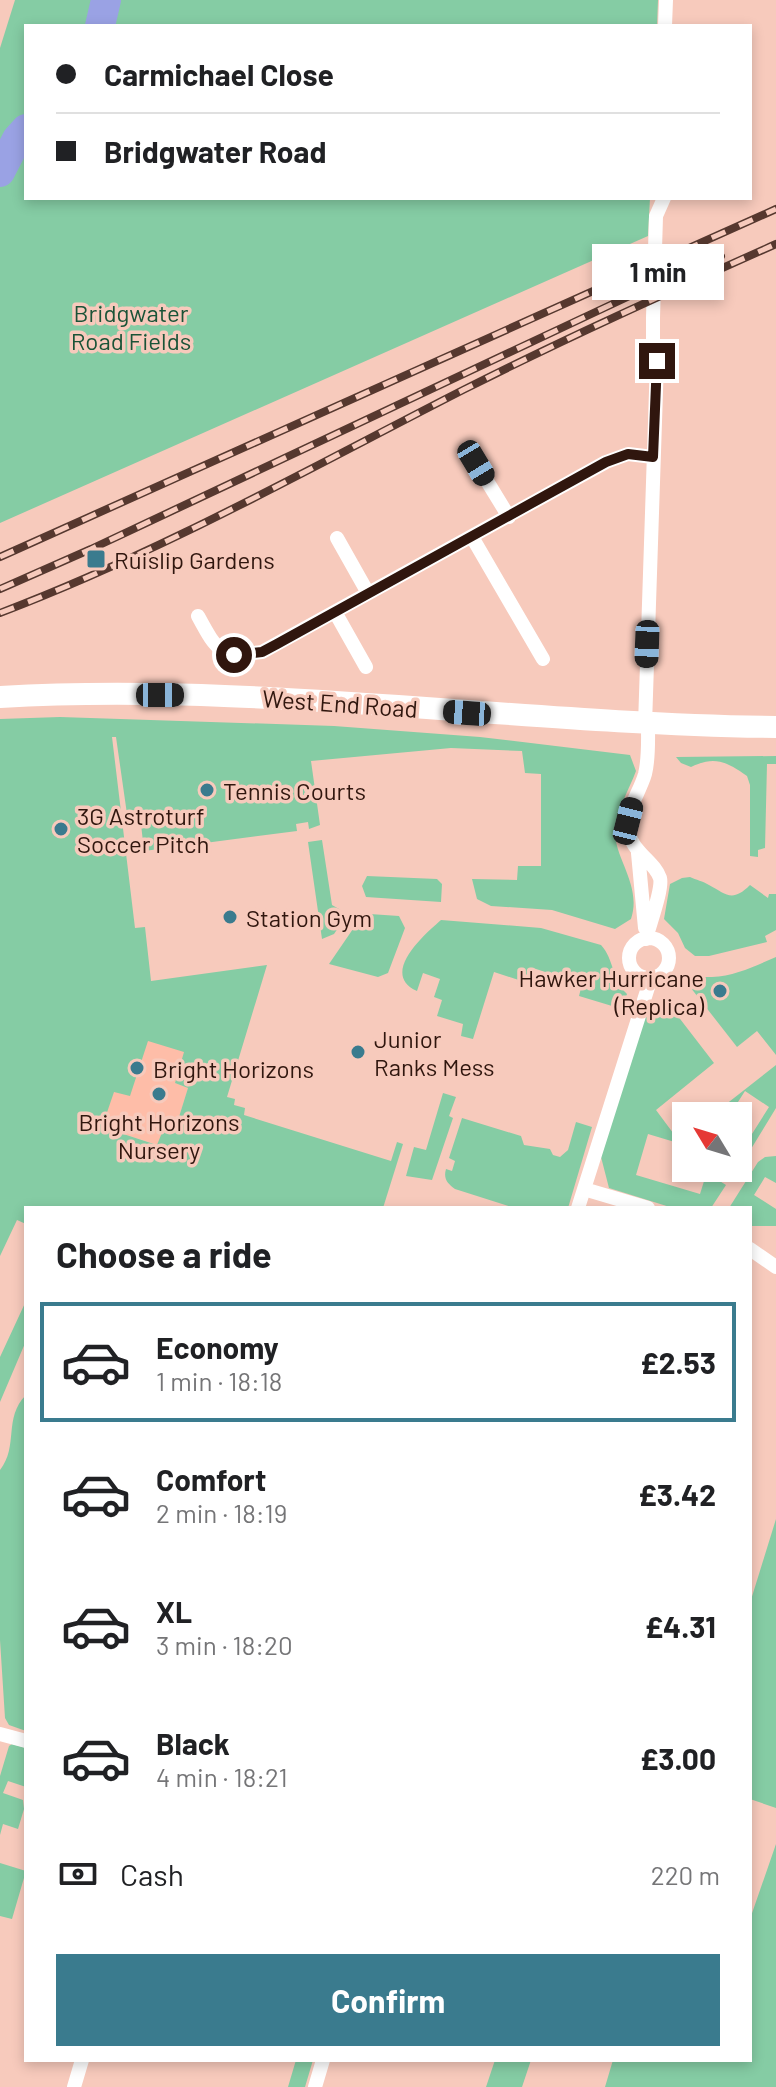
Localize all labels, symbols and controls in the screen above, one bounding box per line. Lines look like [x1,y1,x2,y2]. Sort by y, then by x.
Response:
text: Carmichael Close [104,56,334,92]
text: Bridgwater Road [104,133,326,169]
callout: 1 min [591,245,723,301]
text: 1 min [630,256,686,287]
park label: Bridgwater Road Fields [71,298,191,355]
route end [639,343,675,379]
car [453,436,499,490]
place label: Ruislip Gardens [114,545,275,574]
marker: Ruislip Gardens [85,548,107,570]
car [634,620,660,668]
route start [216,637,252,673]
car [136,683,184,707]
street label: West End Road [261,683,419,723]
car [442,699,492,727]
place label: Tennis Courts [223,776,366,805]
marker: Tennis Courts [198,781,216,799]
car [611,795,645,847]
place label: 3G Astroturf Soccer Pitch [77,801,209,858]
marker: 3G Astroturf Soccer Pitch [52,820,70,838]
place label: Station Gym [246,903,372,932]
marker: Station Gym [221,908,239,926]
place label: Hawker Hurricane (Replica) [519,963,705,1020]
marker: Hawker Hurricane (Replica) [711,982,729,1000]
place label: Junior Ranks Mess [374,1024,495,1081]
marker: Junior Ranks Mess [349,1043,367,1061]
place label: Bright Horizons [153,1054,314,1083]
marker: Bright Horizons [128,1059,146,1077]
marker: Bright Horizons Nursery [150,1085,168,1103]
north arrow [672,1102,752,1182]
map controls [672,1102,752,1182]
place label: Bright Horizons Nursery [78,1107,240,1164]
text: Choose a ride [56,1232,272,1275]
icon: car [60,1326,132,1398]
text: Economy [156,1329,279,1365]
text: £2.53 [640,1344,716,1380]
text: 1 min · 18:18 [156,1365,282,1396]
icon: car [60,1458,132,1530]
text: Comfort [156,1461,266,1497]
text: £3.42 [638,1476,716,1512]
text: 2 min · 18:19 [156,1497,287,1528]
icon: car [60,1590,132,1662]
text: XL [156,1593,192,1629]
text: £4.31 [645,1608,716,1644]
text: 3 min · 18:20 [156,1629,293,1660]
icon: car [60,1722,132,1794]
text: Black [156,1725,230,1761]
text: £3.00 [640,1740,716,1776]
text: 4 min · 18:21 [156,1761,288,1792]
icon: cash [56,1852,100,1896]
text: Cash [120,1856,184,1892]
text: 220 m [651,1859,720,1890]
button: Confirm [56,1954,720,2046]

